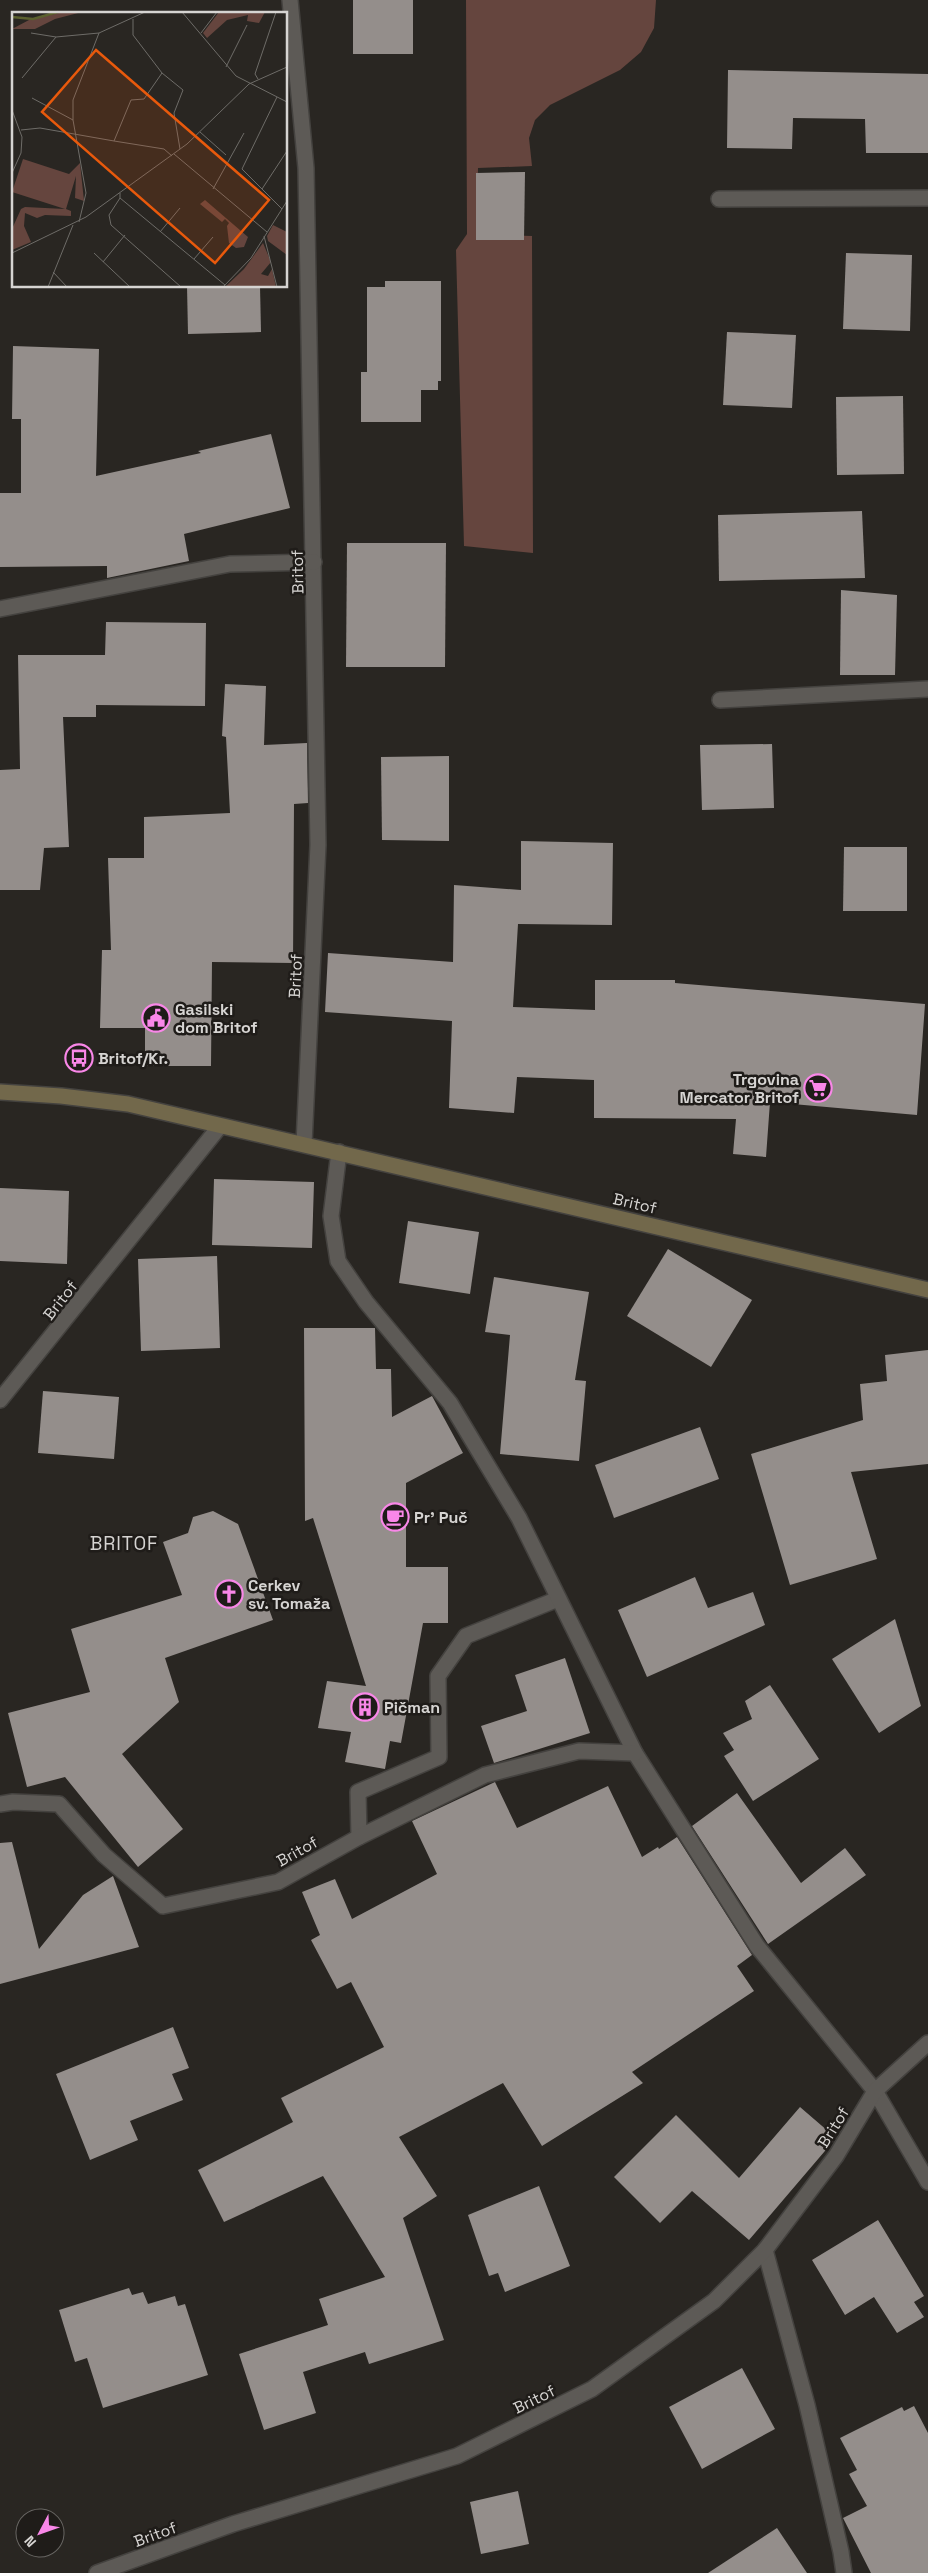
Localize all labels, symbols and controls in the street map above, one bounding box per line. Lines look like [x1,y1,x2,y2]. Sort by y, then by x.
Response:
inset map [12,12,288,288]
street label: Britof [287,550,308,594]
street label: Britof [284,953,307,999]
place label: Gasilski dom Britof [175,999,257,1038]
public building icon: Gasilski dom Britof [141,1003,171,1033]
bus stop icon: Britof/Kr. [64,1043,94,1073]
place label: Britof/Kr. [98,1048,168,1069]
place label: Trgovina Mercator Britof [680,1069,799,1108]
supermarket icon: Trgovina Mercator Britof [803,1073,833,1103]
street label: Britof [611,1188,659,1219]
street label: Britof [38,1276,82,1324]
cafe icon: Pr' Puč [380,1502,410,1532]
place label: Pr' Puč [414,1507,468,1528]
district label: BRITOF [90,1531,158,1556]
place label: Cerkev sv. Tomaža [248,1575,330,1614]
church icon: Cerkev sv. Tomaža [214,1579,244,1609]
building icon: Pičman [350,1692,380,1722]
place label: Pičman [384,1697,440,1718]
street label: Britof [273,1832,322,1871]
street label: Britof [813,2103,854,2152]
street label: Britof [510,2380,559,2419]
north arrow [15,2508,65,2558]
street label: Britof [131,2517,180,2552]
text: N [20,2532,40,2551]

